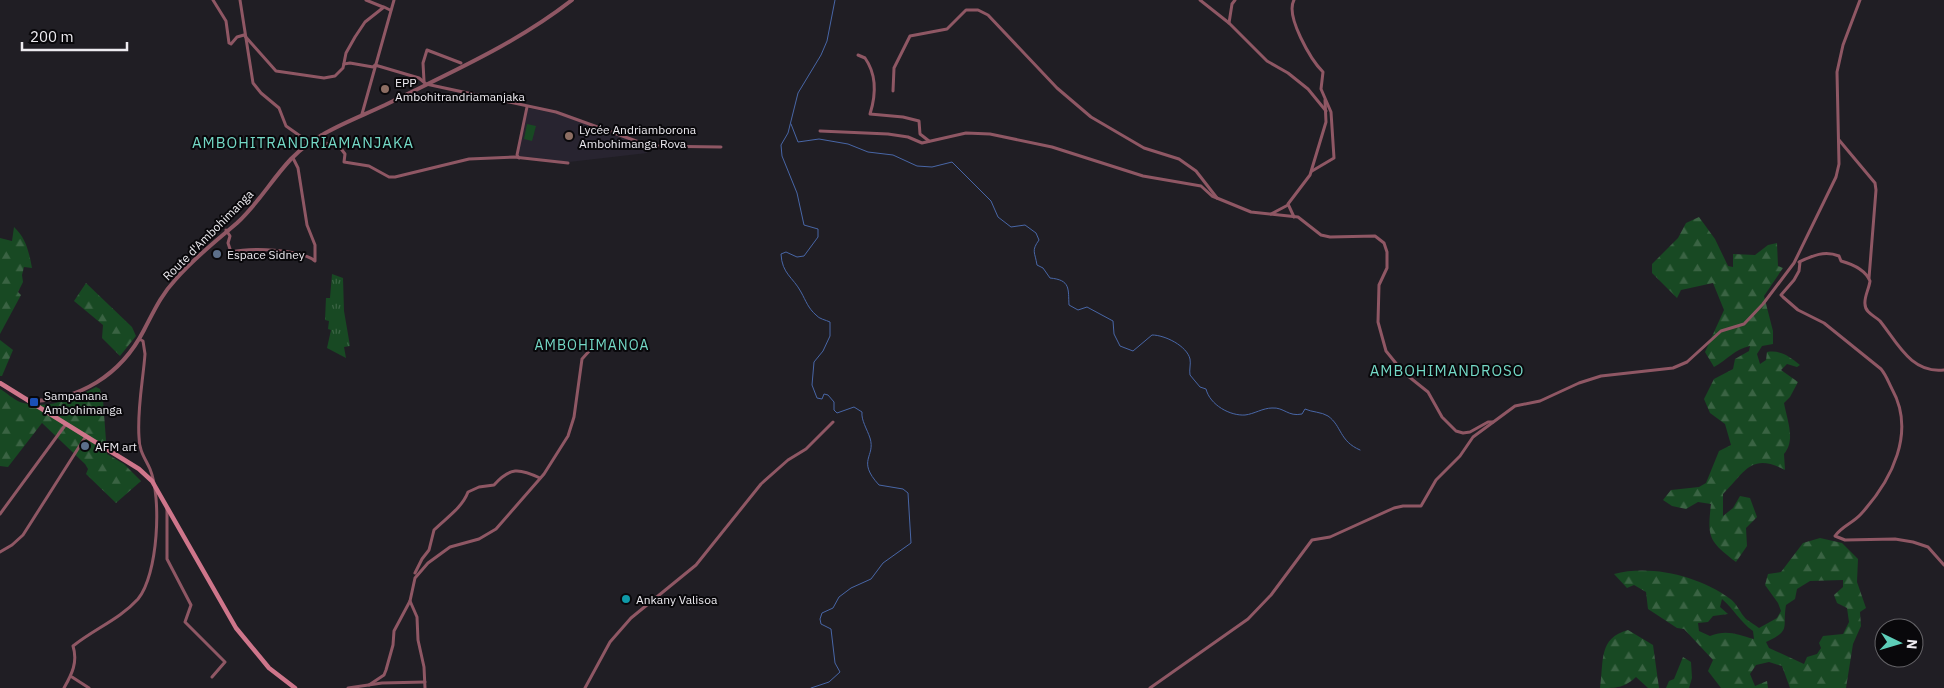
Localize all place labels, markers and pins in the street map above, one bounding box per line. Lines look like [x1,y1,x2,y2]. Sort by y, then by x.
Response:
place label: EPP Ambohitrandriamanjaka [395,75,526,104]
marker: EPP Ambohitrandriamanjaka [379,83,391,95]
place label: Lycée Andriamborona Ambohimanga Rova [579,122,697,151]
marker: Lycée Andriamborona Ambohimanga Rova [563,130,575,142]
place label: Espace Sidney [227,247,305,262]
marker: Espace Sidney [211,248,223,260]
place label: Sampanana Ambohimanga [44,388,123,417]
marker: Sampanana Ambohimanga [28,396,40,408]
place label: AFM art [95,439,137,454]
marker: AFM art [79,440,91,452]
place label: Ankany Valisoa [636,592,718,607]
marker: Ankany Valisoa [620,593,632,605]

